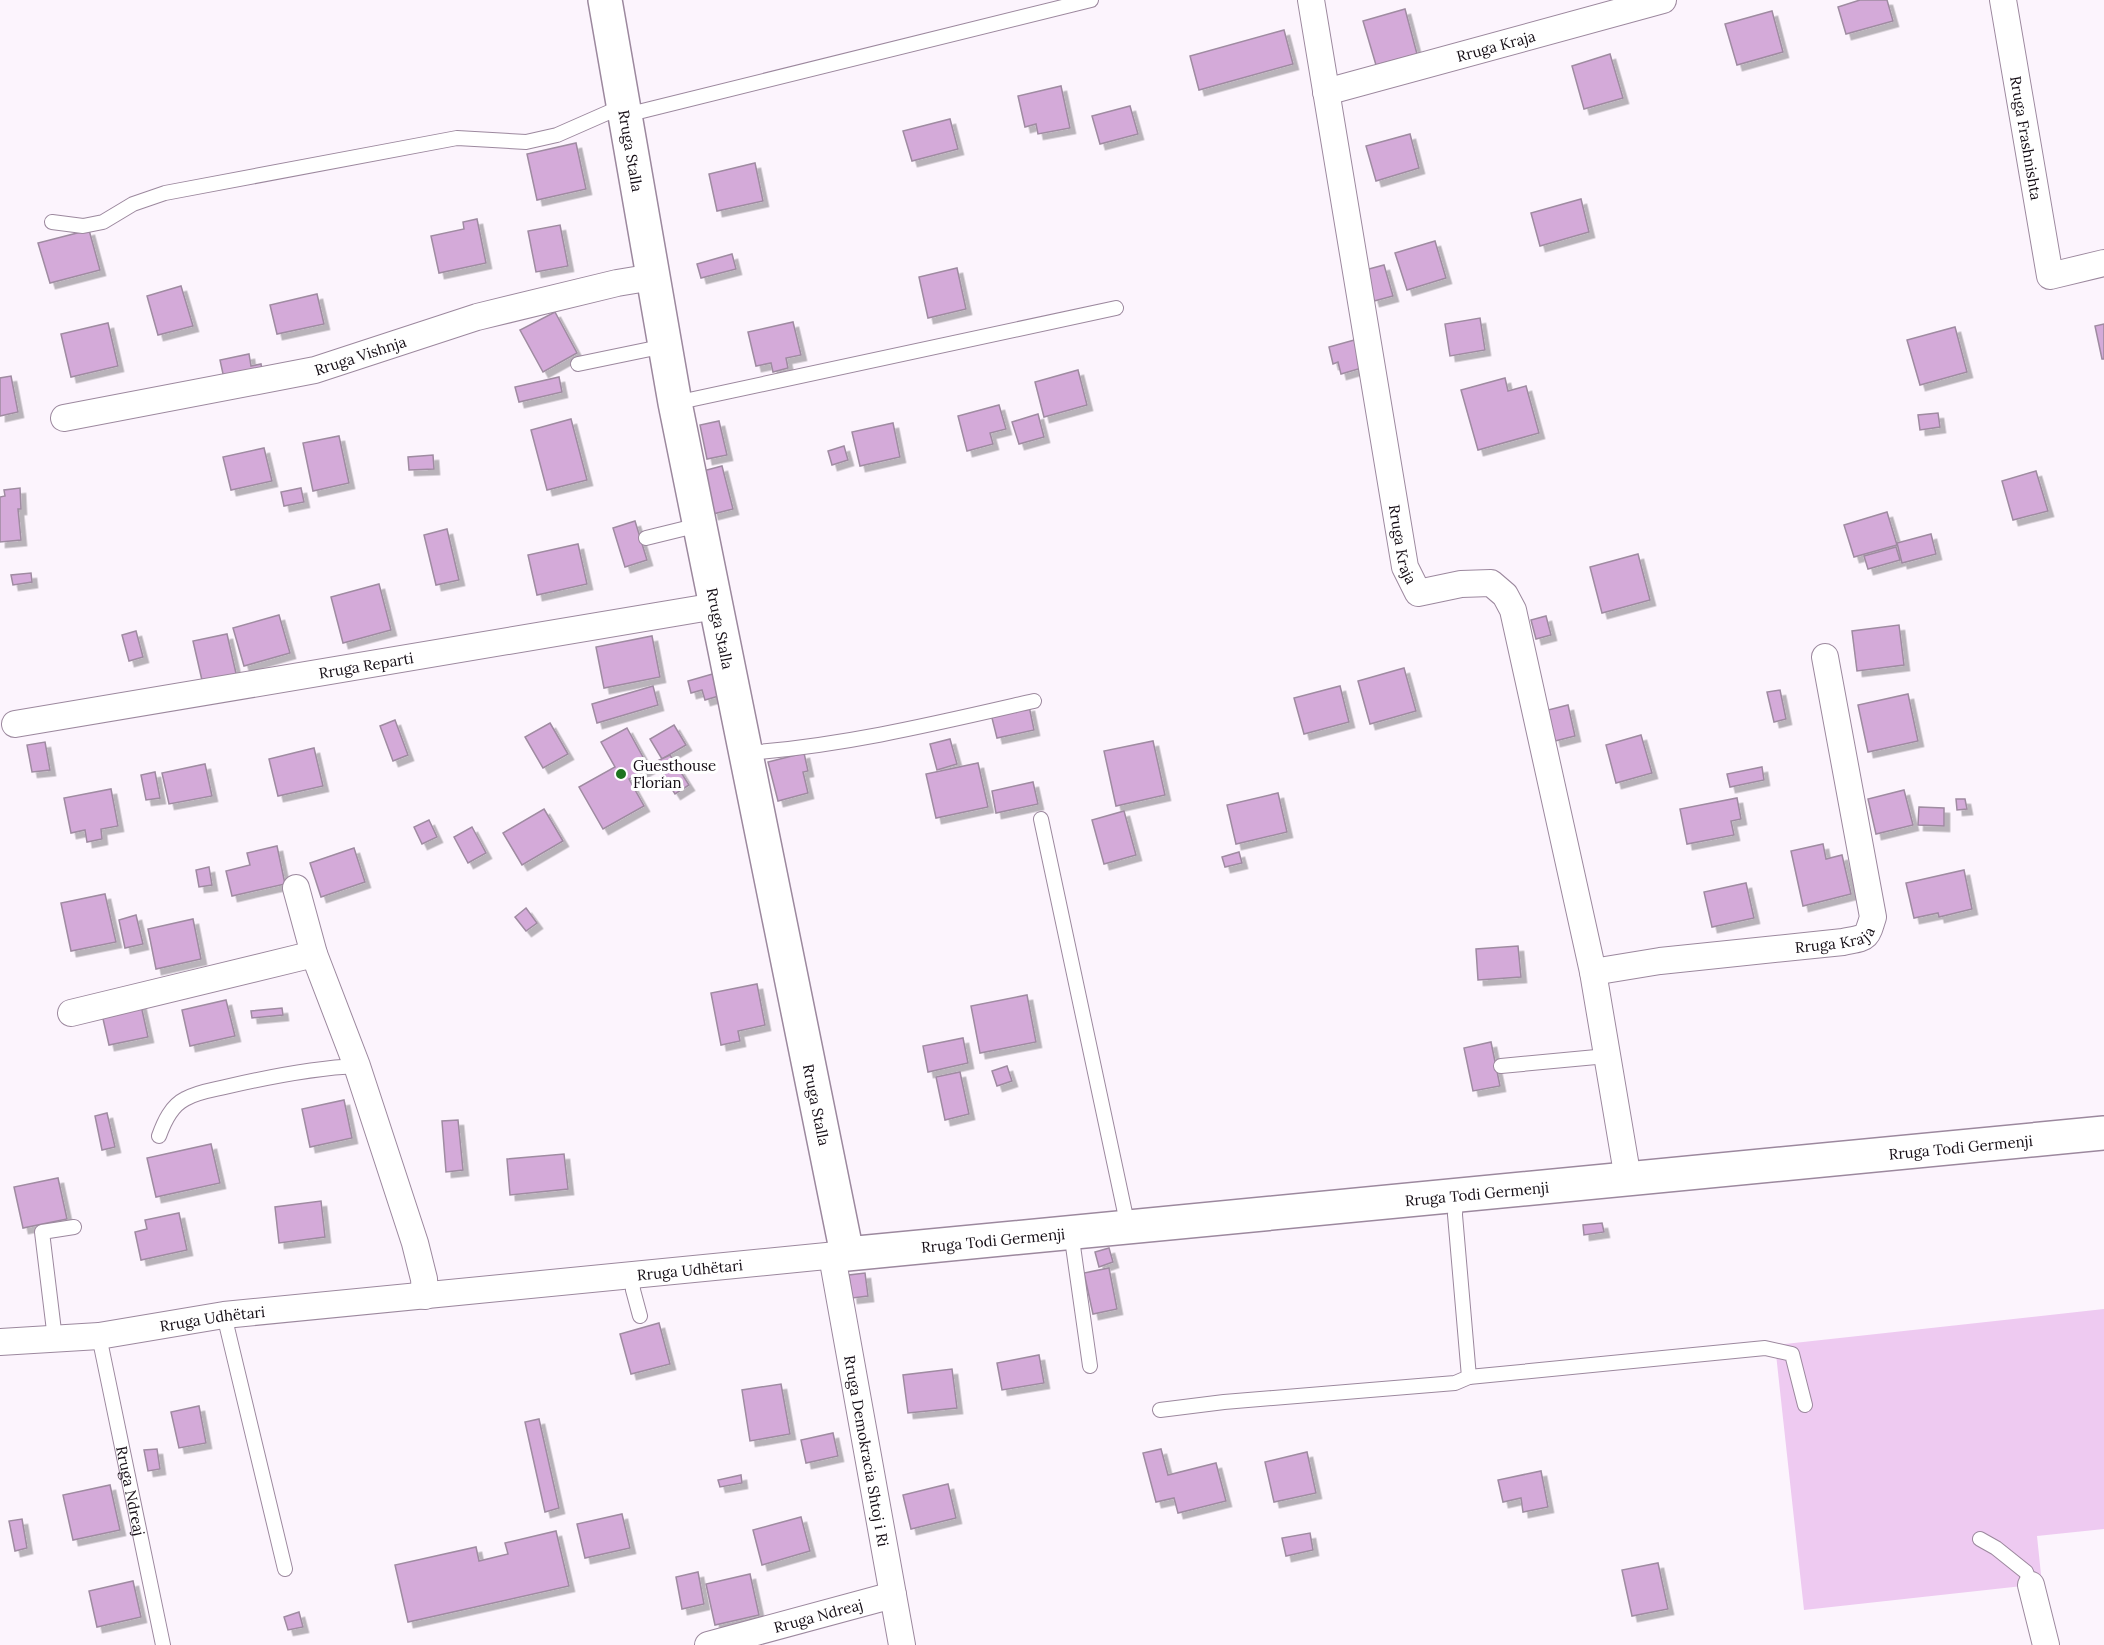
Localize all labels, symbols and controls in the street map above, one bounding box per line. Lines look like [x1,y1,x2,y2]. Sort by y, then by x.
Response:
street label: Rruga Kraja [1454,26,1538,65]
street label: Rruga Frashnishta [2007,74,2046,202]
street label: Rruga Stalla [615,108,648,193]
street label: Rruga Vishnja [312,331,409,379]
street label: Rruga Kraja [1385,503,1422,587]
street label: Rruga Stalla [703,586,738,671]
street label: Rruga Reparti [317,648,415,682]
place label: Guesthouse Florian [633,756,716,792]
marker: Guesthouse Florian [614,767,628,781]
street label: Rruga Kraja [1794,923,1879,956]
street label: Rruga Stalla [799,1062,834,1148]
street label: Rruga Todi Germenji [1888,1130,2033,1163]
street label: Rruga Todi Germenji [1404,1177,1550,1210]
street label: Rruga Todi Germenji [920,1224,1066,1256]
street label: Rruga Udhëtari [636,1255,744,1284]
street label: Rruga Udhëtari [158,1302,266,1335]
street label: Rruga Demokracia Shtoj i Ri [841,1354,894,1548]
street label: Rruga Ndreaj [112,1444,150,1537]
street label: Rruga Ndreaj [771,1594,865,1636]

